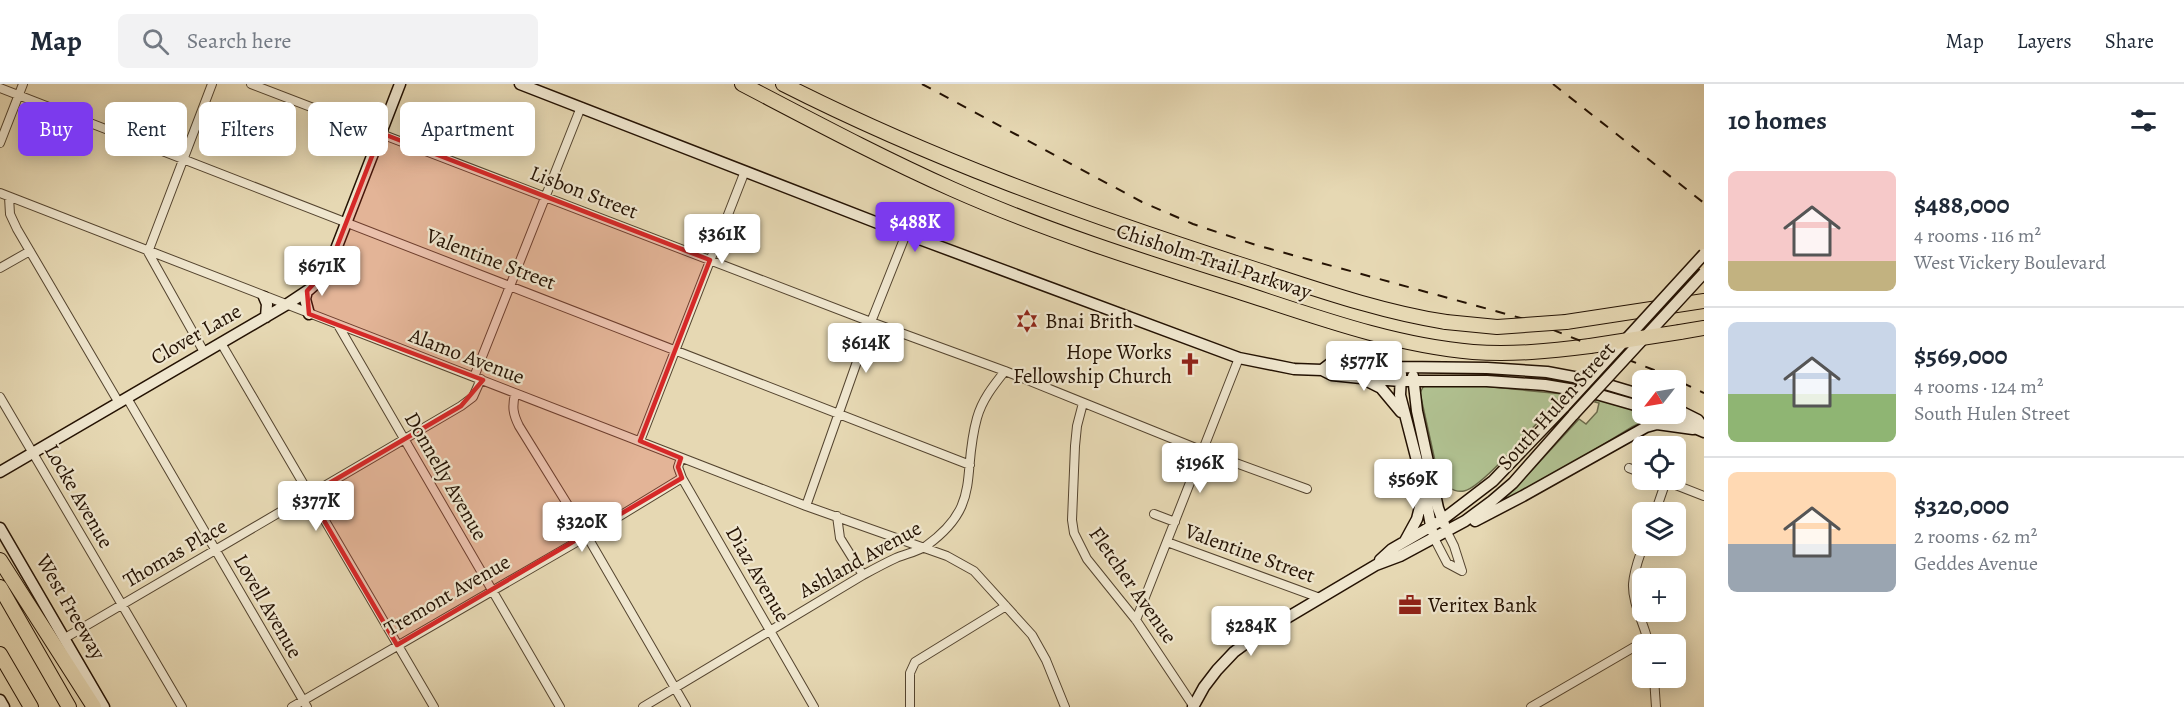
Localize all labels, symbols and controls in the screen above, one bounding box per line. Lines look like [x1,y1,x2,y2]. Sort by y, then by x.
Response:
search box [118,14,538,68]
text: Map [30,22,82,60]
icon: search [139,25,172,58]
text: Search here [187,26,291,56]
text: Map [1945,27,1984,55]
text: Layers [2017,27,2072,55]
text: Share [2105,27,2154,55]
chip: Buy [18,102,93,156]
chip: Rent [105,102,187,156]
chip: Filters [199,102,296,156]
chip: New [308,102,388,156]
chip: Apartment [400,102,535,156]
text: 10 homes [1728,103,1827,138]
icon: filters [2127,104,2160,137]
street label: Lisbon Street [526,159,642,225]
text: $488,000 [1914,187,2010,222]
icon: home [1776,195,1848,267]
pin: $488K [873,202,957,253]
text: $488K [889,208,941,235]
pin: $361K [680,214,764,265]
street label: Chisholm Trail Parkway [1113,216,1316,306]
text: $361K [698,220,746,247]
street label: Valentine Street [421,221,560,297]
text: 4 rooms · 116 m² [1914,222,2041,249]
pin: $671K [280,246,364,297]
text: West Vickery Boulevard [1914,249,2106,276]
text: $671K [298,252,346,279]
street label: Clover Lane [146,297,246,371]
place label: Bnai Brith [1045,307,1133,335]
synagogue icon: Bnai Brith [1014,308,1040,334]
street label: Alamo Avenue [404,321,529,391]
pin: $614K [824,323,908,374]
text: $614K [842,329,890,356]
street label: South Hulen Street [1491,336,1621,476]
place label: Hope Works Fellowship Church [1013,338,1172,390]
text: $569,000 [1914,338,2008,373]
pin: $577K [1322,341,1406,392]
icon: home [1776,346,1848,418]
text: $577K [1340,347,1388,374]
church icon: Hope Works Fellowship Church [1177,351,1203,377]
north arrow [1632,370,1686,424]
map controls [1632,370,1686,688]
text: 4 rooms · 124 m² [1914,373,2044,400]
text: South Hulen Street [1914,400,2070,427]
street label: Donnelly Avenue [398,407,494,545]
button: locate [1632,436,1686,490]
street label: Locke Avenue [38,439,120,553]
pin: $196K [1158,443,1242,494]
text: $196K [1176,449,1224,476]
pin: $569K [1371,459,1455,510]
text: $569K [1388,465,1438,492]
pin: $377K [274,481,358,532]
text: $377K [292,487,340,514]
text: $320,000 [1914,488,2009,523]
icon: home [1776,496,1848,568]
pin: $320K [540,502,624,553]
button: layers [1632,502,1686,556]
text: $320K [557,508,607,535]
street label: Thomas Place [118,512,232,594]
street label: Ashland Avenue [793,514,926,605]
street label: Valentine Street [1180,516,1319,590]
street label: Diaz Avenue [719,521,797,627]
street label: Fletcher Avenue [1082,521,1184,649]
text: 2 rooms · 62 m² [1914,523,2037,550]
street label: West Freeway [29,548,113,665]
street label: Tremont Avenue [379,548,515,642]
street label: Lovell Avenue [227,549,309,663]
text: Geddes Avenue [1914,550,2038,577]
button: + [1632,568,1686,622]
place label: Veritex Bank [1427,591,1537,619]
office icon: Veritex Bank [1397,592,1423,618]
pin: $284K [1209,606,1293,657]
text: $284K [1225,612,1277,639]
button: − [1632,634,1686,688]

